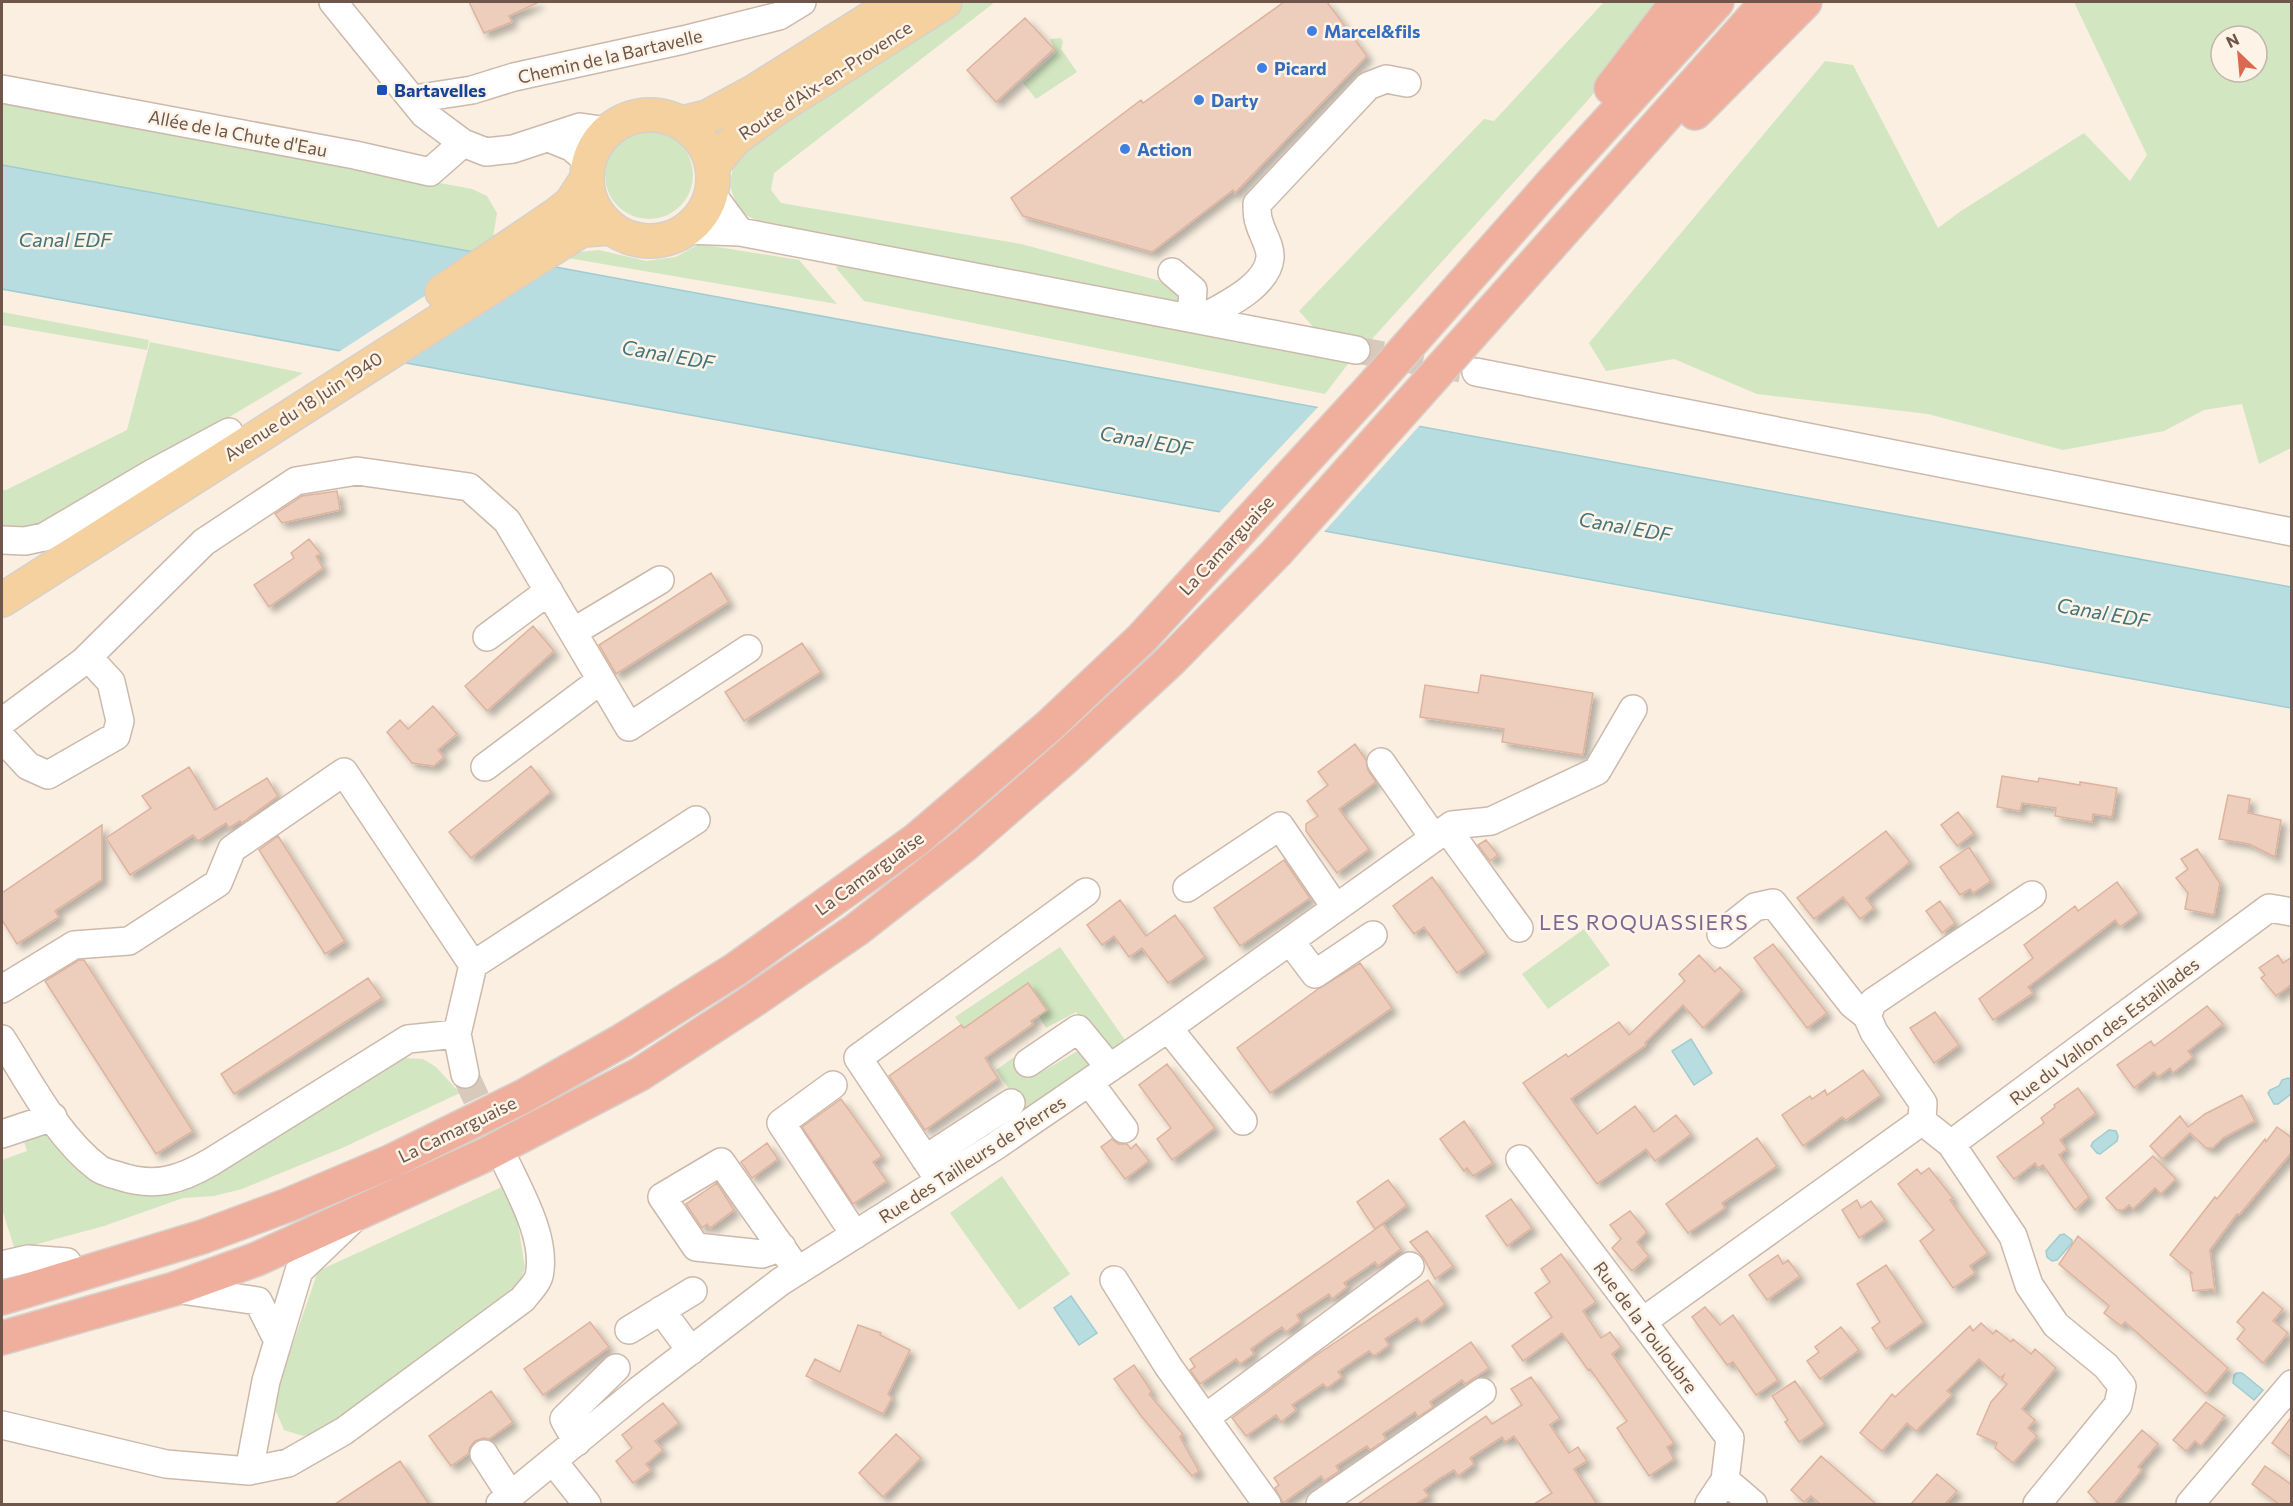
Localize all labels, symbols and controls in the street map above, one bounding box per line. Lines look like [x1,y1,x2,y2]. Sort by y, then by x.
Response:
street label: Route d'Aix-en-Provence [734,16,916,144]
place label: Marcel&fils [1324,20,1420,42]
street label: Chemin de la Bartavelle [516,24,704,88]
marker: Marcel&fils [1305,24,1319,38]
north arrow [2209,24,2269,84]
text: N [2223,29,2242,51]
place label: Picard [1274,57,1327,79]
marker: Picard [1255,61,1269,75]
place label: Bartavelles [394,79,486,101]
marker: Bartavelles [375,83,389,97]
place label: Darty [1211,89,1259,111]
marker: Darty [1192,93,1206,107]
street label: Allée de la Chute d'Eau [147,105,329,161]
place label: Action [1137,138,1192,160]
marker: Action [1118,142,1132,156]
water label: Canal EDF [18,227,113,251]
water label: Canal EDF [620,334,717,374]
street label: Avenue du 18 Juin 1940 [220,347,386,465]
water label: Canal EDF [1098,420,1195,460]
street label: La Camarguaise [1174,490,1278,600]
water label: Canal EDF [1577,506,1674,546]
water label: Canal EDF [2055,592,2152,632]
street label: La Camarguaise [810,826,928,920]
district label: LES ROQUASSIERS [1539,909,1749,934]
street label: Rue du Vallon des Estaillades [2005,952,2203,1110]
street label: Rue des Tailleurs de Pierres [874,1090,1070,1228]
street label: La Camarguaise [394,1091,520,1167]
street label: Rue de la Touloubre [1589,1257,1703,1397]

